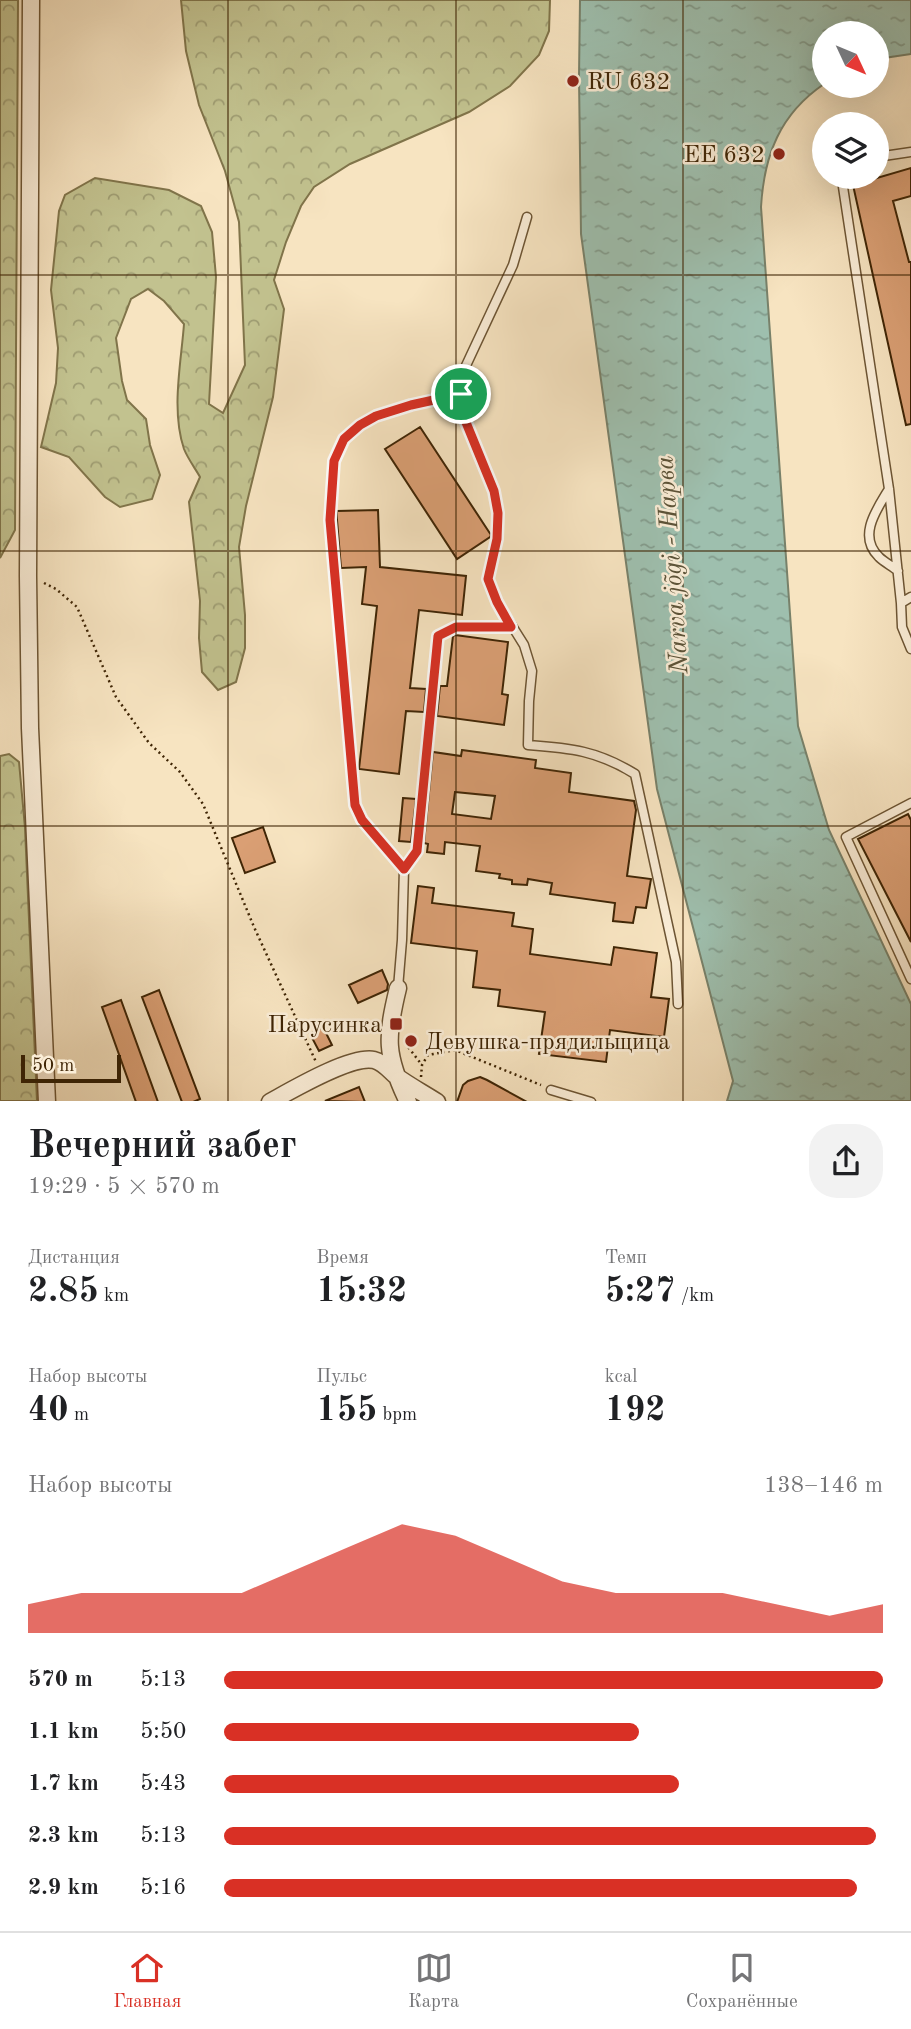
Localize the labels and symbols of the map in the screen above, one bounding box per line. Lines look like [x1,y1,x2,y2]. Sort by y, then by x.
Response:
north arrow [812,21,889,98]
place label: RU 632 [587,71,671,95]
marker: RU 632 [565,73,581,89]
place label: EE 632 [683,144,765,168]
marker: EE 632 [771,146,787,162]
pin [431,364,491,424]
water label: Narva jõgi - Нарва [652,455,694,676]
place label: Парусинка [267,1014,382,1038]
marker: Парусинка [388,1016,404,1032]
place label: Девушка-прядильщица [425,1031,670,1055]
marker: Девушка-прядильщица [403,1033,419,1049]
scale bar [21,1052,121,1084]

